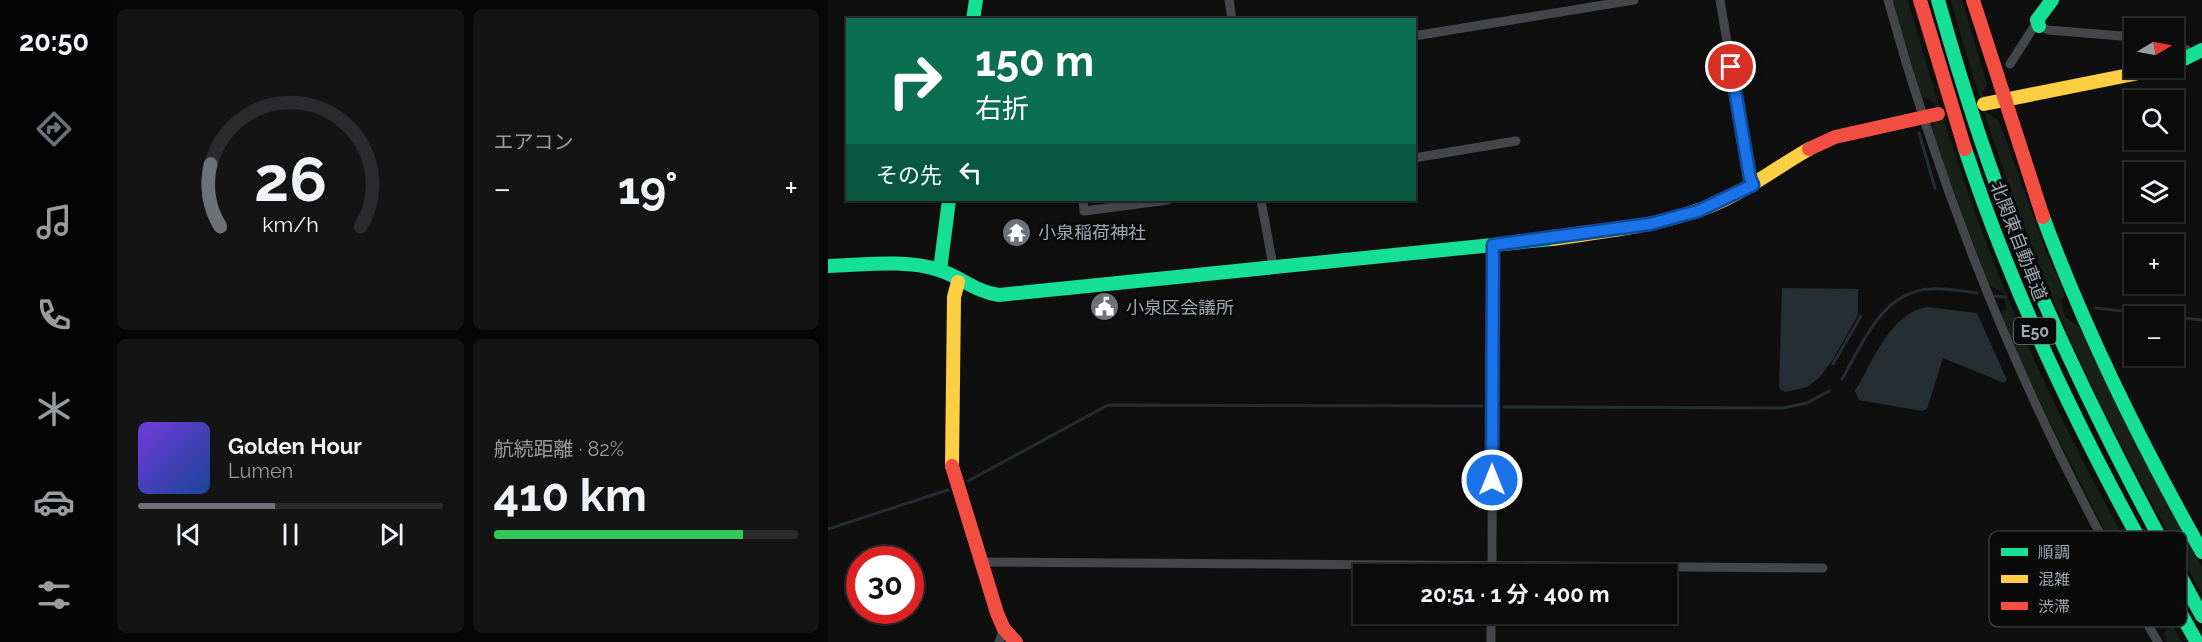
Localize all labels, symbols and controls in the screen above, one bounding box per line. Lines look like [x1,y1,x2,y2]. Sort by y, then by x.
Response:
north arrow [2124,18,2184,78]
map controls [2124,18,2184,366]
text: 20:50 [19,26,89,57]
text: 150 m [975,37,1094,86]
pin [1705,41,1756,92]
icon: right [876,42,954,120]
icon: arrive [1714,50,1747,83]
button: search [2124,90,2184,150]
text: 右折 [975,93,1029,124]
icon: directions [33,108,75,150]
text: エアコン [494,130,574,154]
text: 26 [254,142,327,216]
icon: left [954,156,987,189]
text: 19° [618,162,678,215]
text: その先 [876,162,942,188]
button: layers [2124,162,2184,222]
text: − [494,169,511,208]
text: + [784,169,798,208]
street label: 北関東自動車道 [1987,178,2051,304]
icon: music [33,201,75,243]
text: km/h [262,212,319,237]
temple icon: 小泉稲荷神社 [1001,216,1033,248]
place label: 小泉稲荷神社 [1038,222,1146,243]
button: + [2124,234,2184,294]
public building icon: 小泉区会議所 [1089,291,1121,323]
icon: phone [33,294,75,336]
place label: 小泉区会議所 [1126,297,1234,318]
button: − [2124,306,2184,366]
road number: E50 [2014,318,2056,344]
icon: climate [33,388,75,430]
text: Golden Hour [228,433,362,459]
text: 航続距離 · 82% [494,437,624,461]
position arrow [1460,448,1524,512]
text: Lumen [228,459,293,483]
text: 410 km [494,469,647,522]
icon: car [33,481,75,523]
icon: previous [172,518,205,551]
icon: pause [274,518,307,551]
icon: next [375,518,408,551]
legend [1989,531,2187,627]
text: 順調 [2038,543,2070,562]
speed limit sign: 30 [846,546,924,624]
text: 混雑 [2038,570,2070,589]
icon: filters [33,574,75,616]
text: 20:51 · 1 分 · 400 m [1421,581,1609,607]
text: 渋滞 [2038,597,2070,616]

